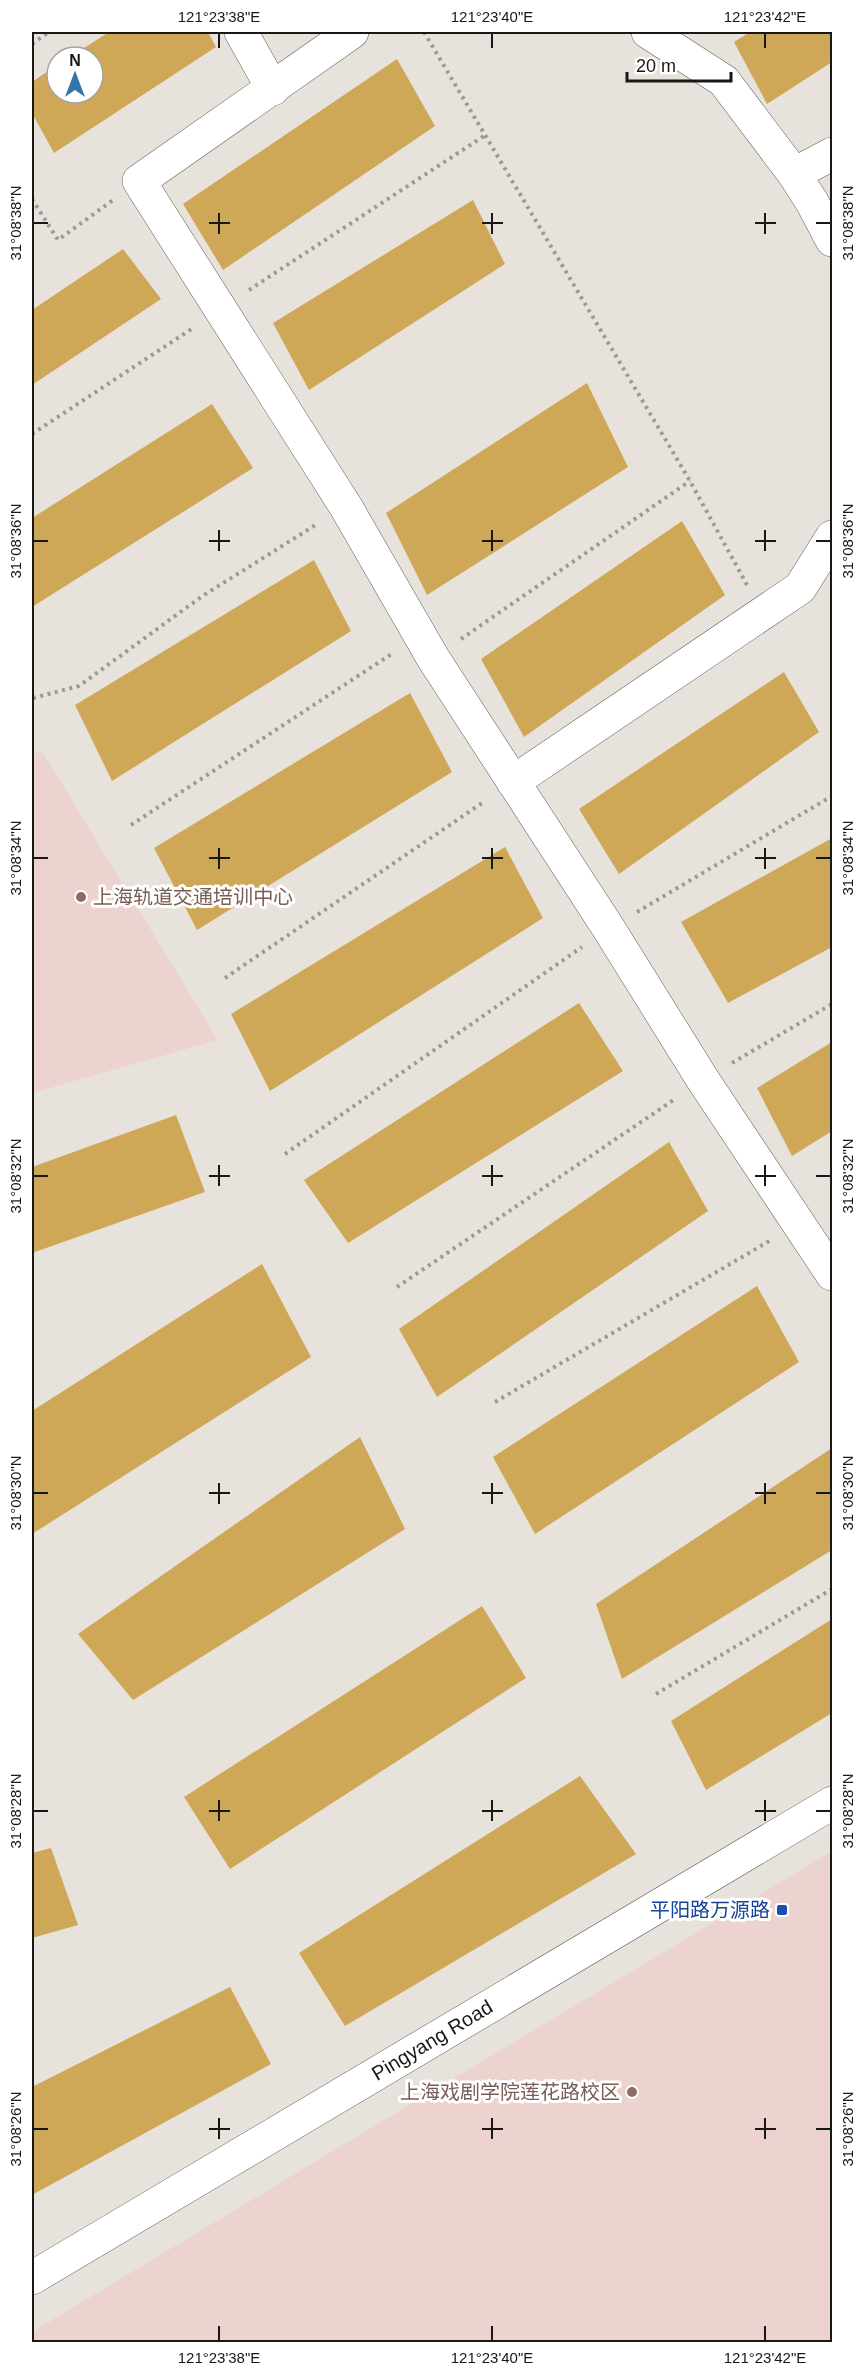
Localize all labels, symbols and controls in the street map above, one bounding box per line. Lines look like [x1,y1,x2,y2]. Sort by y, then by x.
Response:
text: 121°23'38"E [178,8,260,25]
text: 121°23'40"E [451,8,533,25]
text: 121°23'42"E [724,8,806,25]
north arrow [45,45,105,105]
scale bar [627,45,730,83]
text: N [69,52,81,69]
text: 20 m [636,56,676,76]
text: 31°08'38"N [7,185,24,261]
text: 31°08'38"N [839,185,856,261]
text: 31°08'36"N [7,503,24,579]
text: 31°08'36"N [839,503,856,579]
text: 31°08'34"N [7,820,24,896]
text: 31°08'34"N [839,820,856,896]
place label: 上海轨道交通培训中心 [93,886,293,908]
marker: 上海轨道交通培训中心 [74,890,88,904]
text: 31°08'32"N [7,1138,24,1214]
text: 31°08'32"N [839,1138,856,1214]
text: 31°08'30"N [7,1455,24,1531]
text: 31°08'30"N [839,1455,856,1531]
text: 31°08'28"N [7,1773,24,1849]
text: 31°08'28"N [839,1773,856,1849]
place label: 平阳路万源路 [650,1899,770,1921]
marker: 平阳路万源路 [775,1903,789,1917]
street label: Pingyang Road [368,1995,496,2085]
place label: 上海戏剧学院莲花路校区 [400,2081,620,2103]
marker: 上海戏剧学院莲花路校区 [625,2085,639,2099]
text: 31°08'26"N [7,2091,24,2167]
text: 31°08'26"N [839,2091,856,2167]
text: 121°23'38"E [178,2349,260,2366]
text: 121°23'40"E [451,2349,533,2366]
text: 121°23'42"E [724,2349,806,2366]

